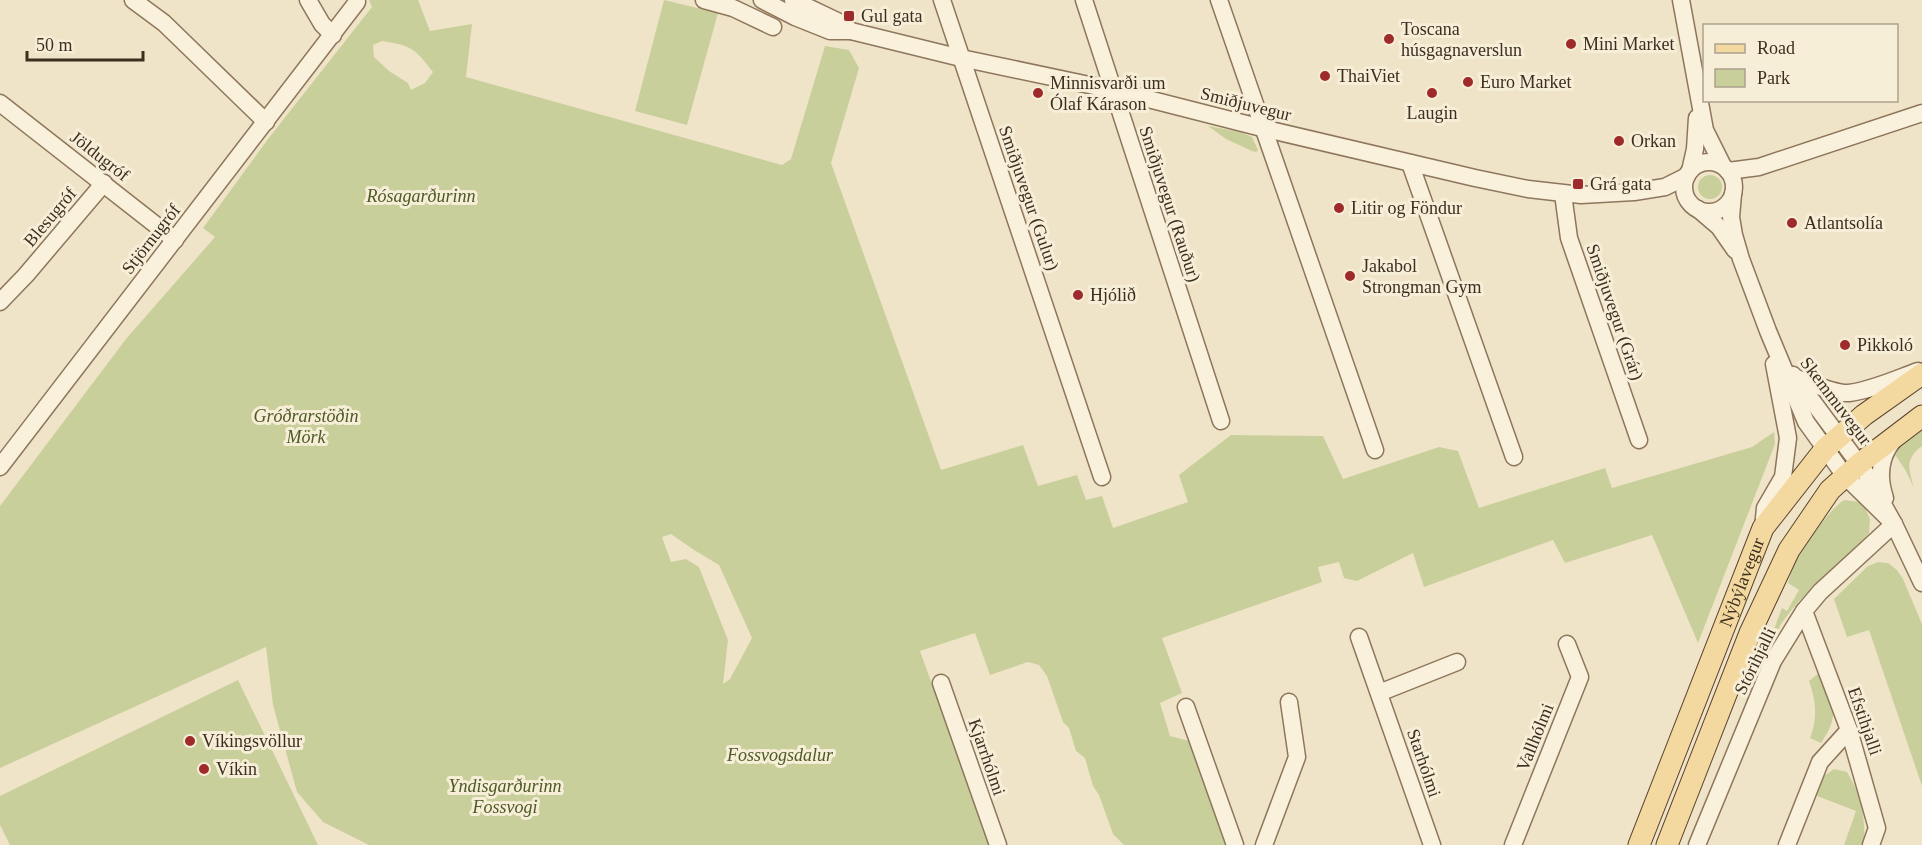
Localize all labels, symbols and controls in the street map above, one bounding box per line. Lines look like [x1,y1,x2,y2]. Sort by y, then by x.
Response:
place label: Gul gata [861,6,922,26]
marker: Gul gata [842,9,856,23]
place label: Toscana húsgagnaverslun [1401,19,1522,60]
scale bar [27,24,142,62]
legend [1703,24,1898,102]
marker: Toscana húsgagnaverslun [1382,32,1396,46]
place label: Mini Market [1583,34,1675,54]
text: 50 m [36,35,73,55]
marker: Mini Market [1564,37,1578,51]
text: Road [1757,38,1795,58]
place label: ThaiViet [1337,66,1400,86]
text: Park [1757,68,1790,88]
marker: ThaiViet [1318,69,1332,83]
place label: Euro Market [1480,72,1571,92]
place label: Minnisvarði um Ólaf Kárason [1050,73,1166,114]
marker: Euro Market [1461,75,1475,89]
street label: Smiðjuvegur [1198,83,1294,125]
marker: Minnisvarði um Ólaf Kárason [1031,86,1045,100]
marker: Laugin [1425,86,1439,100]
place label: Laugin [1407,103,1458,123]
street label: Smiðjuvegur (Gulur) [994,123,1063,273]
street label: Smiðjuvegur (Rauður) [1134,124,1205,285]
street label: Jöldugróf [67,127,133,185]
place label: Orkan [1631,131,1676,151]
marker: Orkan [1612,134,1626,148]
place label: Grá gata [1590,174,1651,194]
marker: Grá gata [1571,177,1585,191]
street label: Blesugróf [20,183,80,251]
park label: Rósagarðurinn [365,186,476,206]
place label: Litir og Föndur [1351,198,1462,218]
street label: Stjörnugróf [118,200,184,278]
marker: Litir og Föndur [1332,201,1346,215]
place label: Atlantsolía [1804,213,1883,233]
marker: Atlantsolía [1785,216,1799,230]
street label: Smiðjuvegur (Grár) [1581,241,1648,383]
place label: Jakabol Strongman Gym [1362,256,1482,297]
marker: Jakabol Strongman Gym [1343,269,1357,283]
place label: Hjólið [1090,285,1136,305]
marker: Hjólið [1071,288,1085,302]
place label: Pikkoló [1857,335,1913,355]
marker: Pikkoló [1838,338,1852,352]
street label: Skemmuvegur [1796,353,1876,449]
park label: Gróðrarstöðin Mörk [253,406,359,447]
street label: Nýbýlavegur [1715,535,1768,630]
street label: Stórihjalli [1730,624,1780,698]
street label: Efstihjalli [1844,684,1886,758]
street label: Vallhólmi [1512,700,1558,774]
street label: Kjarrhólmi [965,716,1009,798]
street label: Starhólmi [1403,726,1445,800]
place label: Víkingsvöllur [202,731,302,751]
marker: Víkingsvöllur [183,734,197,748]
park label: Fossvogsdalur [726,745,834,765]
place label: Víkin [216,759,257,779]
marker: Víkin [197,762,211,776]
park label: Yndisgarðurinn Fossvogi [448,776,562,817]

